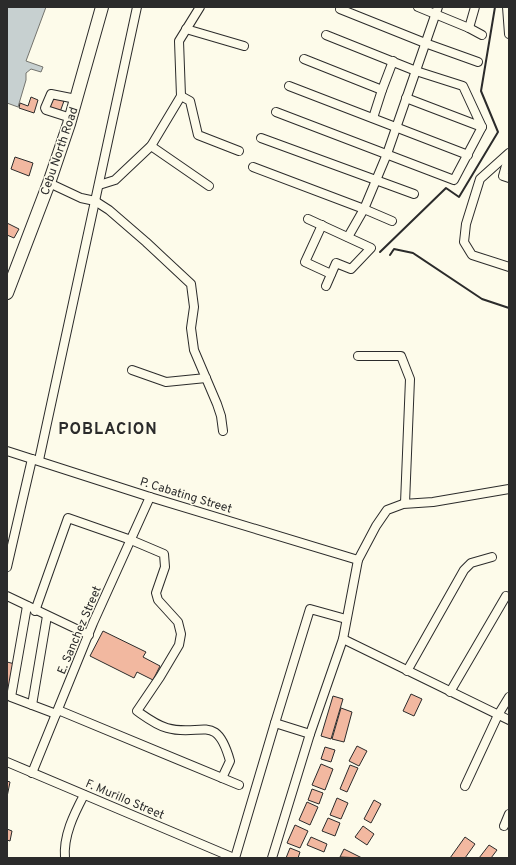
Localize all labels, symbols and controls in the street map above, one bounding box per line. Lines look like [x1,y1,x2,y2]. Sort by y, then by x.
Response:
street label: Cebu North Road [37,105,83,198]
district label: POBLACION [58,420,158,440]
street label: P. Cabating Street [138,474,234,518]
street label: E. Sanchez Street [54,584,106,677]
street label: F. Murillo Street [83,776,166,824]

